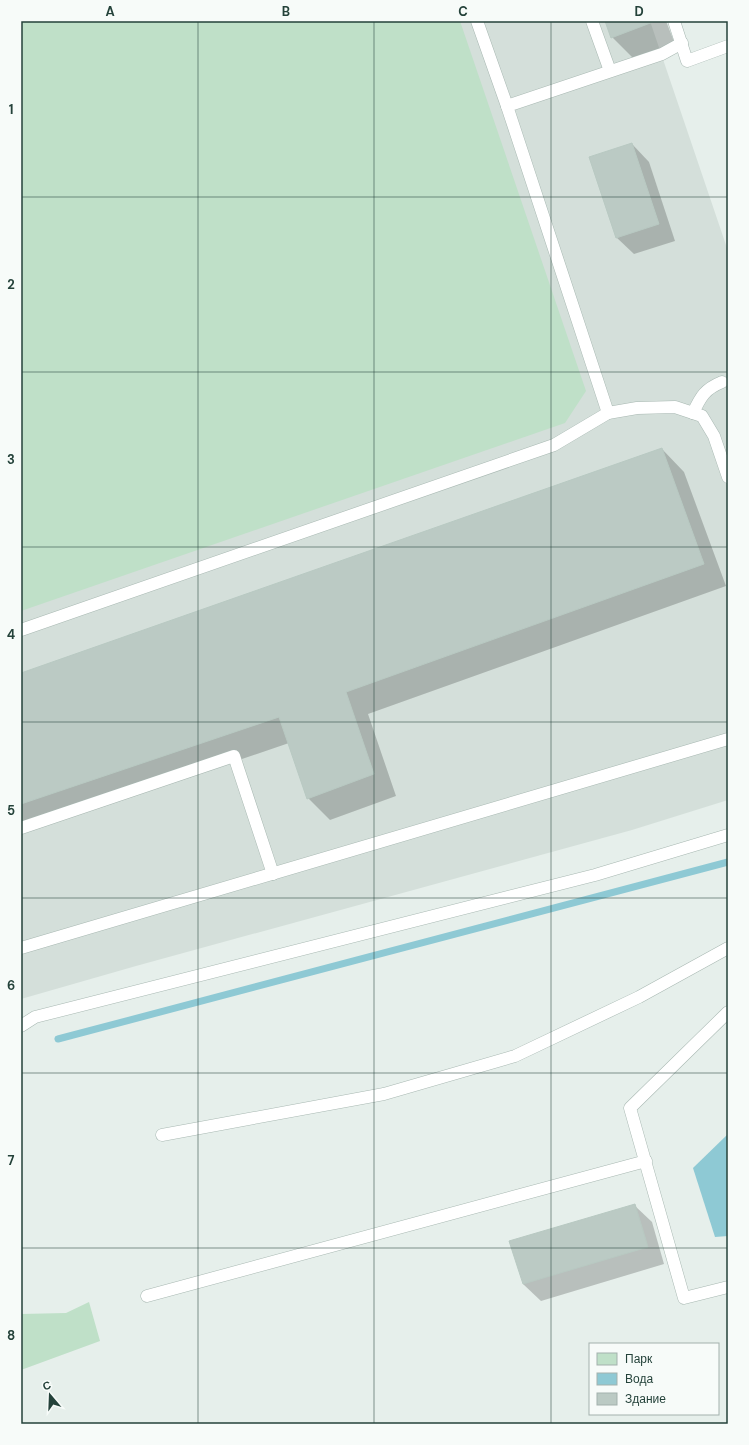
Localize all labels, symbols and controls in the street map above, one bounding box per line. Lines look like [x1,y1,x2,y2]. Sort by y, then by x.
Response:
text: A [105,3,115,20]
text: B [282,3,290,20]
text: C [458,3,468,20]
text: D [634,3,644,20]
text: 1 [9,101,13,118]
text: 2 [7,276,15,293]
text: 3 [7,451,15,468]
text: 4 [7,626,15,643]
text: 5 [7,802,15,819]
text: 6 [7,977,15,994]
text: 7 [8,1152,15,1169]
text: 8 [7,1327,15,1344]
legend [589,1343,719,1415]
text: Парк [625,1351,653,1367]
text: Вода [625,1371,653,1387]
north arrow [30,1375,70,1415]
text: С [41,1378,53,1393]
text: Здание [625,1391,666,1407]

